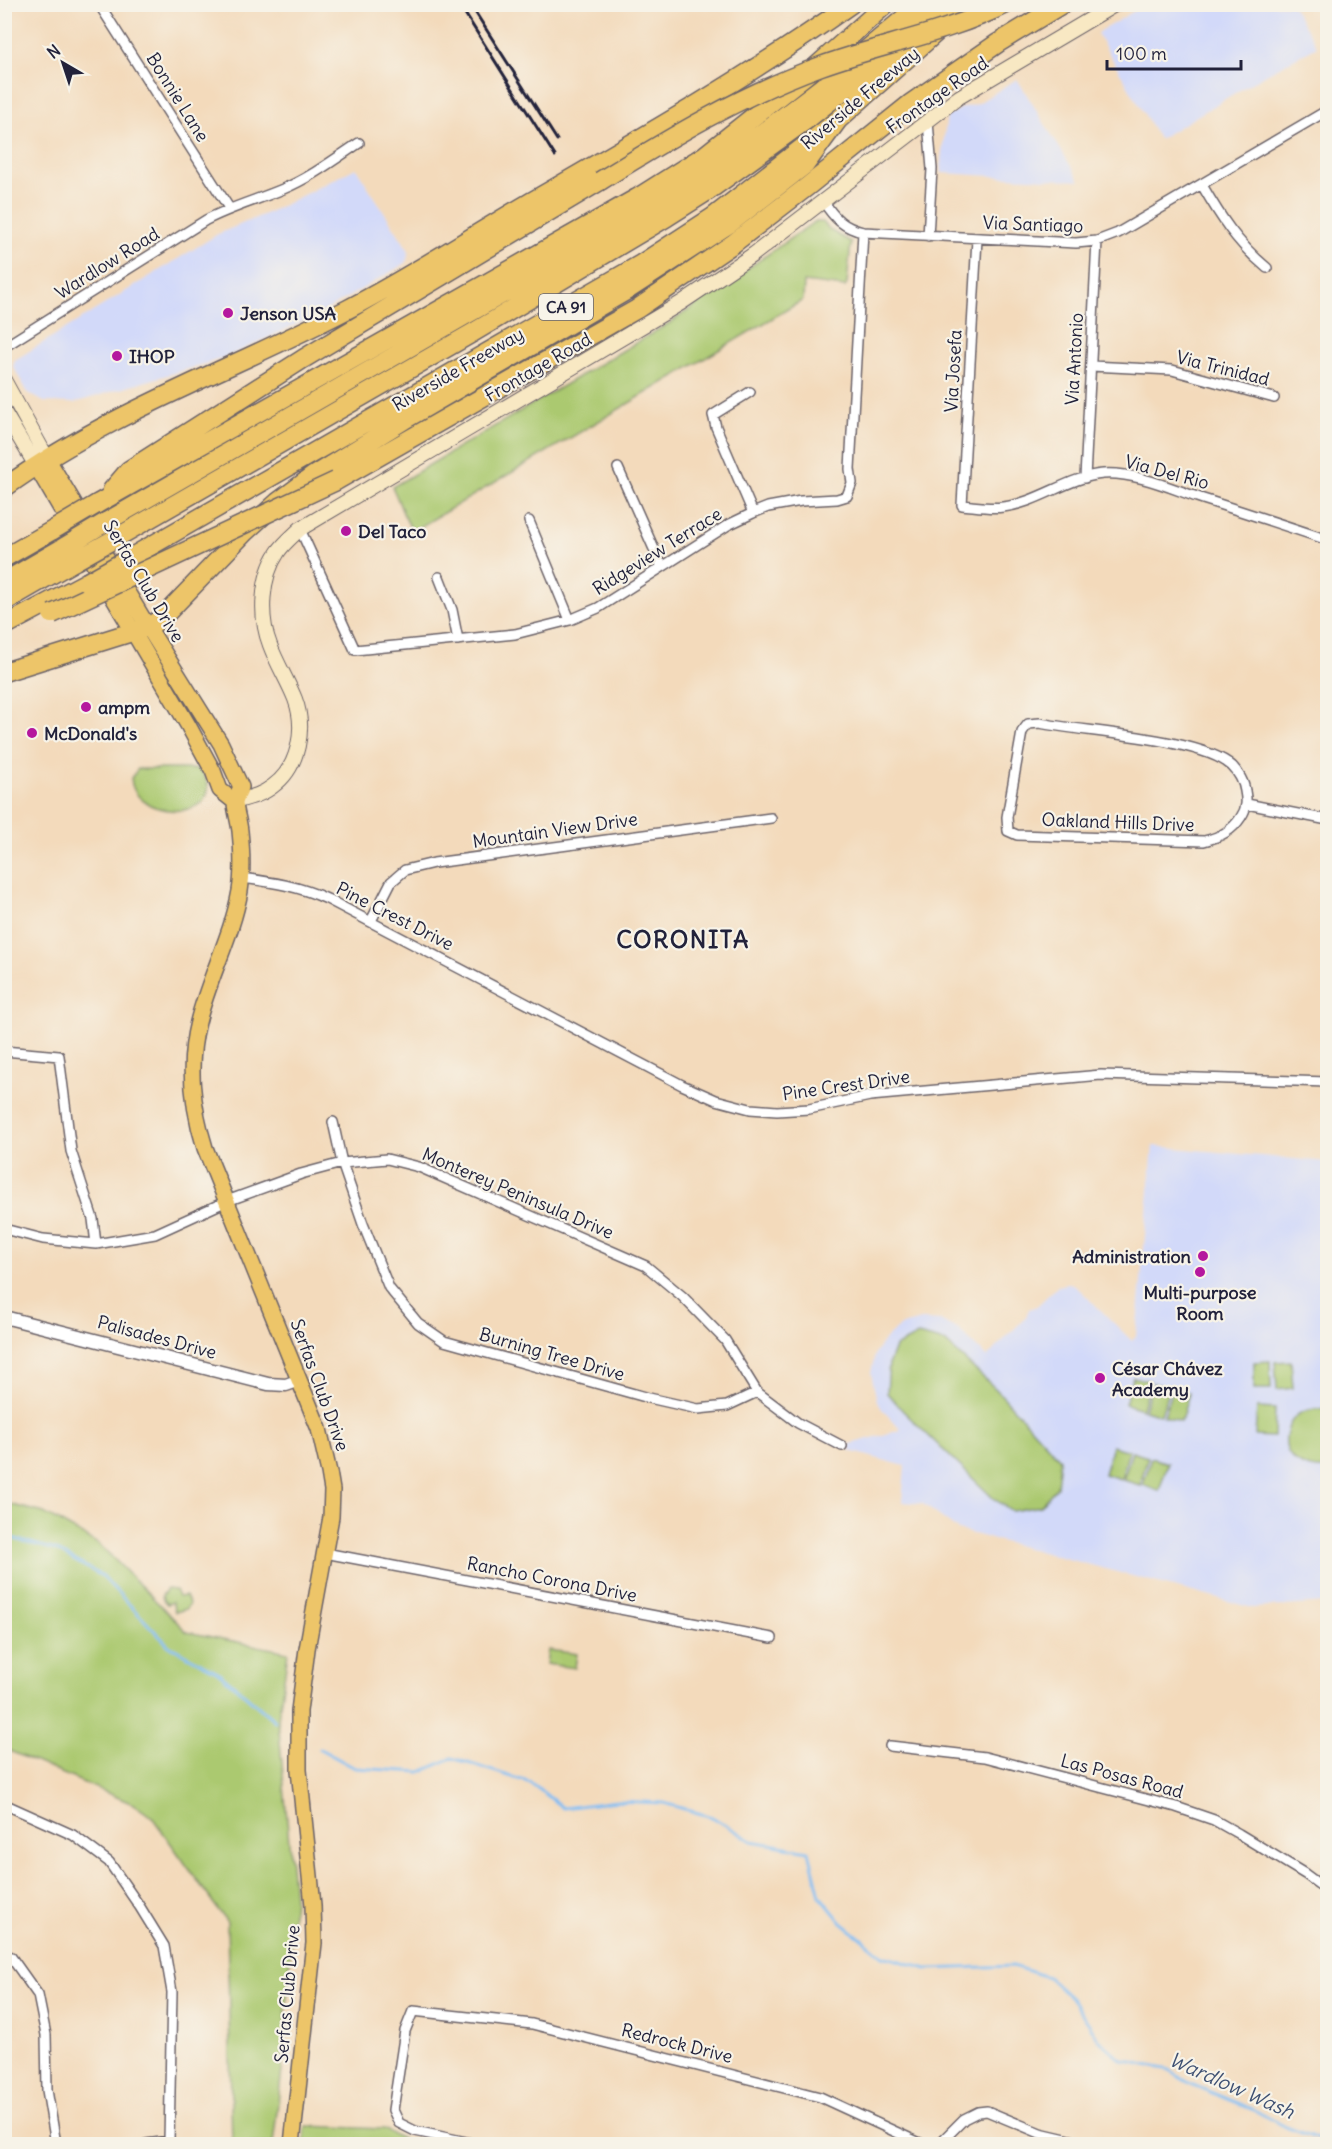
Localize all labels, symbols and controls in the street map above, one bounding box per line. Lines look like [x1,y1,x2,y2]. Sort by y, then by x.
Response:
north arrow [33,33,93,93]
scale bar [1107,33,1240,71]
text: N [43,40,64,63]
street label: Riverside Freeway [796,42,924,154]
text: 100 m [1116,42,1167,65]
street label: Bonnie Lane [142,48,214,146]
street label: Frontage Road [881,51,993,139]
street label: Via Santiago [982,211,1084,237]
street label: Wardlow Road [51,222,164,304]
road number: CA 91 [539,294,593,320]
place label: Jenson USA [240,302,337,325]
marker: Jenson USA [221,306,235,320]
street label: Via Antonio [1060,312,1088,406]
street label: Riverside Freeway [388,322,528,416]
street label: Frontage Road [480,327,596,407]
street label: Via Josefa [939,329,967,413]
place label: IHOP [129,345,175,368]
street label: Via Trinidad [1174,345,1272,391]
marker: IHOP [110,349,124,363]
street label: Via Del Rio [1122,450,1212,494]
street label: Ridgeview Terrace [588,502,726,600]
street label: Serfas Club Drive [98,516,190,646]
place label: Del Taco [358,520,426,543]
marker: Del Taco [339,524,353,538]
place label: ampm [98,696,150,719]
marker: ampm [79,700,93,714]
place label: McDonald's [44,722,137,745]
marker: McDonald's [25,726,39,740]
street label: Mountain View Drive [471,807,639,853]
street label: Oakland Hills Drive [1041,808,1195,836]
street label: Pine Crest Drive [332,877,458,955]
district label: CORONITA [616,924,750,954]
street label: Pine Crest Drive [781,1065,911,1105]
street label: Monterey Peninsula Drive [419,1142,617,1244]
place label: Administration [1072,1245,1192,1268]
marker: Administration [1196,1249,1210,1263]
marker: Multi-purpose Room [1193,1265,1207,1279]
place label: Multi-purpose Room [1143,1281,1257,1325]
street label: Palisades Drive [95,1310,219,1364]
street label: Serfas Club Drive [285,1316,355,1454]
street label: Burning Tree Drive [477,1322,627,1386]
place label: César Chávez Academy [1112,1357,1223,1401]
marker: César Chávez Academy [1093,1371,1107,1385]
street label: Rancho Corona Drive [465,1551,639,1607]
street label: Las Posas Road [1058,1749,1186,1804]
street label: Serfas Club Drive [270,1924,304,2064]
street label: Redrock Drive [619,2018,735,2068]
water label: Wardlow Wash [1166,2046,1299,2124]

